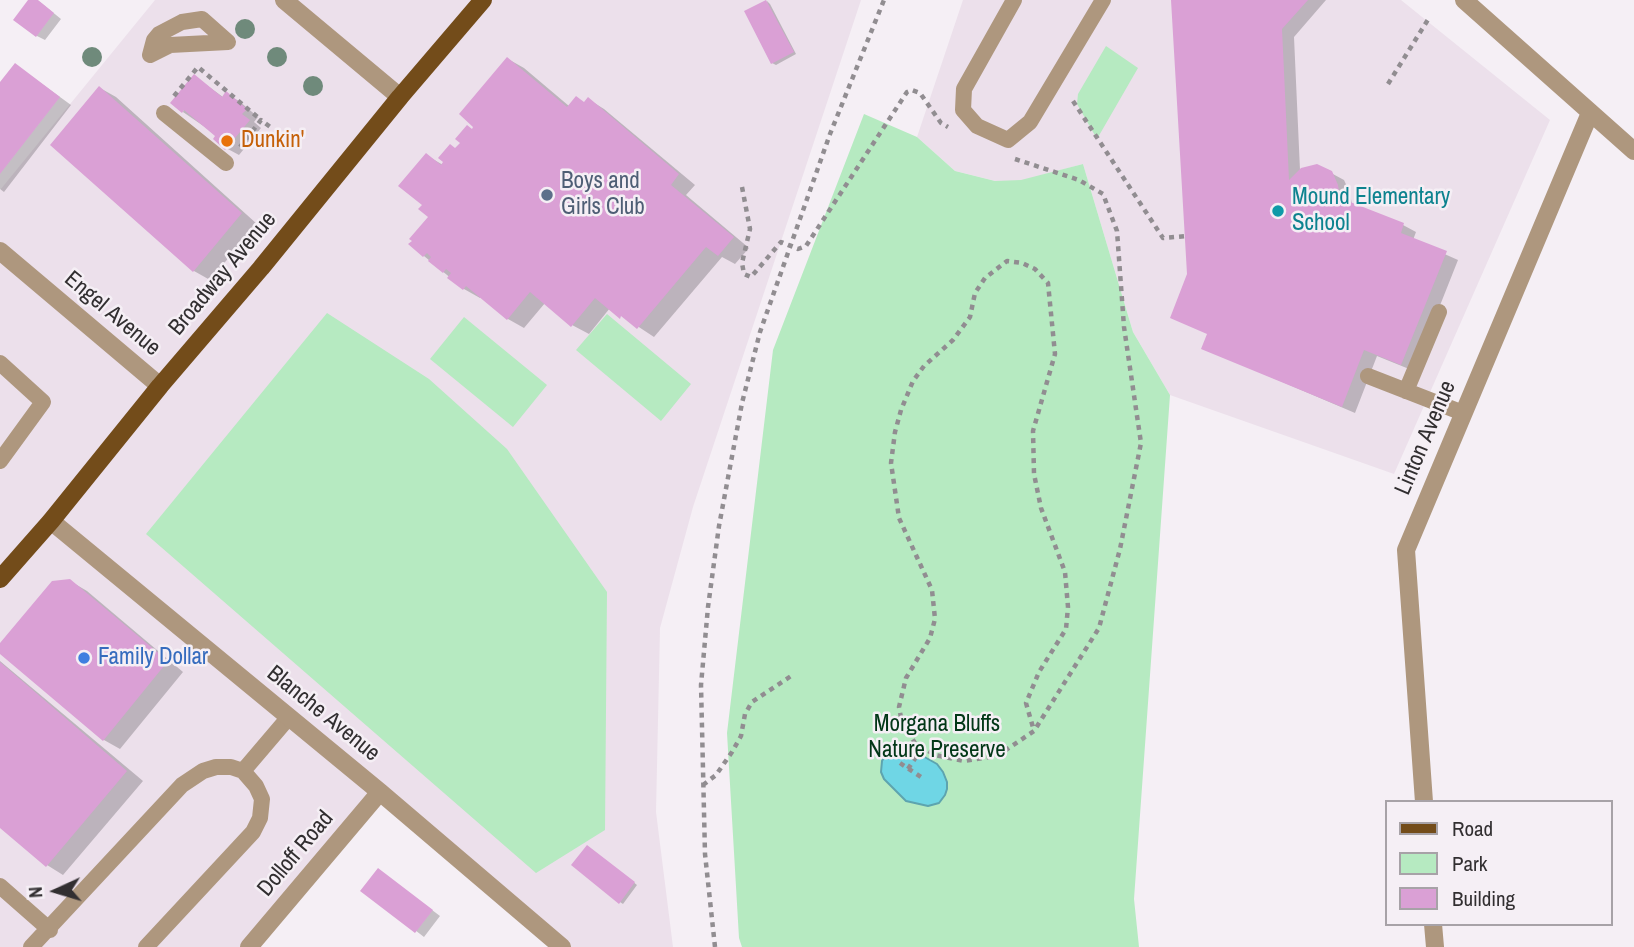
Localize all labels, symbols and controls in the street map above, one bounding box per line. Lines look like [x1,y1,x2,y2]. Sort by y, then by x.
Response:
place label: Dunkin' [241,127,304,155]
marker: Dunkin' [219,133,235,149]
place label: Boys and Girls Club [561,168,645,222]
place label: Mound Elementary School [1292,184,1450,238]
marker: Boys and Girls Club [539,187,555,203]
marker: Mound Elementary School [1270,203,1286,219]
street label: Broadway Avenue [163,207,283,341]
street label: Engel Avenue [58,266,166,362]
street label: Linton Avenue [1390,377,1462,499]
place label: Family Dollar [98,644,208,672]
marker: Family Dollar [76,650,92,666]
street label: Blanche Avenue [261,660,385,768]
park label: Morgana Bluffs Nature Preserve [868,711,1006,765]
legend [1386,800,1613,926]
street label: Dolloff Road [252,806,340,902]
text: Road [1452,814,1493,843]
text: Park [1452,849,1487,878]
north arrow [21,856,91,926]
text: Building [1452,884,1515,913]
text: N [22,886,48,899]

